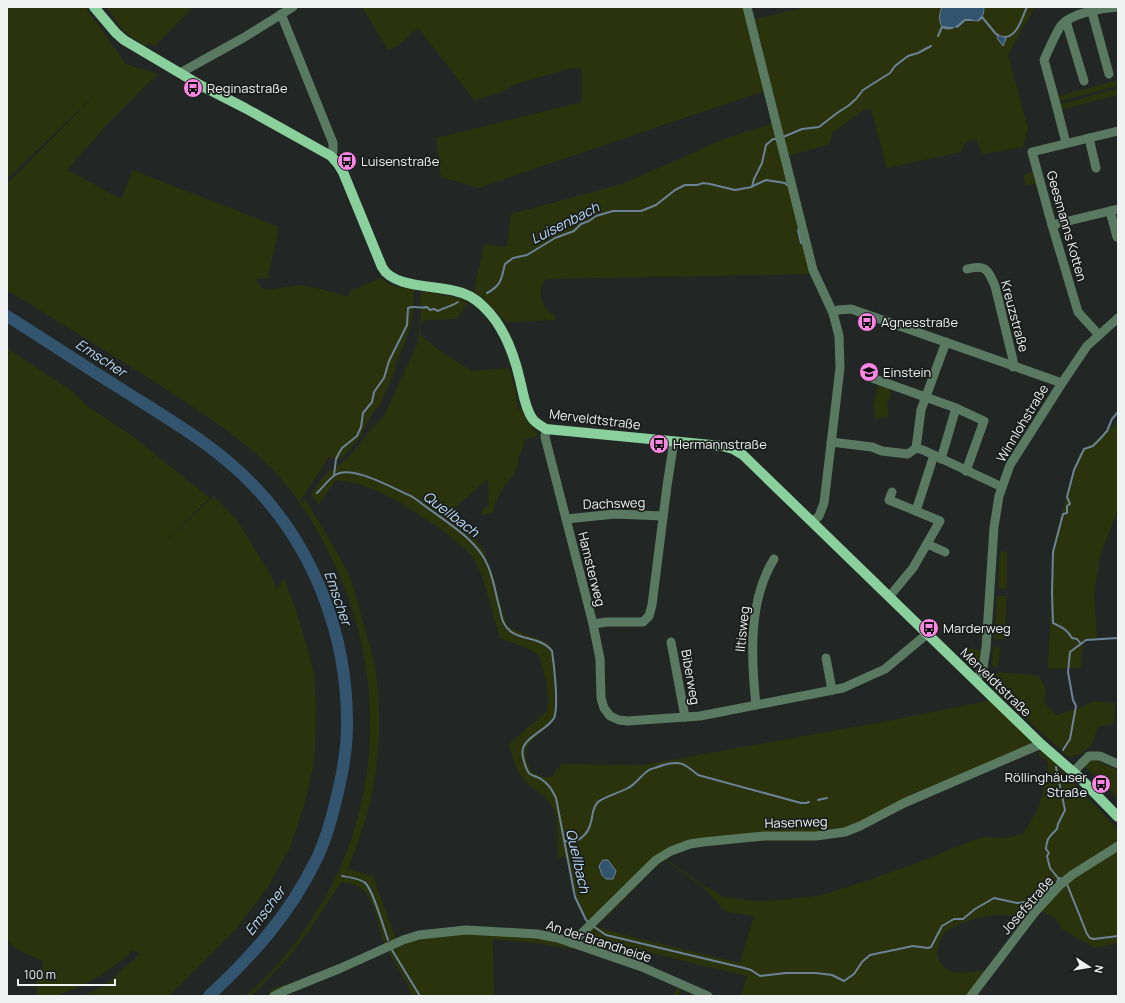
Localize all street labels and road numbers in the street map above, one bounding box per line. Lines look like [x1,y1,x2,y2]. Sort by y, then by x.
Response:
street label: Geesmanns Kotten [1043,169,1091,283]
street label: Kreuzstraße [997,278,1033,354]
street label: Winnlohstraße [992,380,1053,465]
street label: Merveldtstraße [548,404,642,434]
street label: Dachsweg [582,493,646,513]
street label: Hamsterweg [574,530,610,608]
street label: Iltisweg [731,605,753,653]
street label: Merveldtstraße [957,644,1036,721]
street label: Biberweg [677,648,705,706]
street label: Hasenweg [764,812,828,832]
street label: Josefstraße [997,872,1058,938]
street label: An der Brandheide [544,915,654,967]

